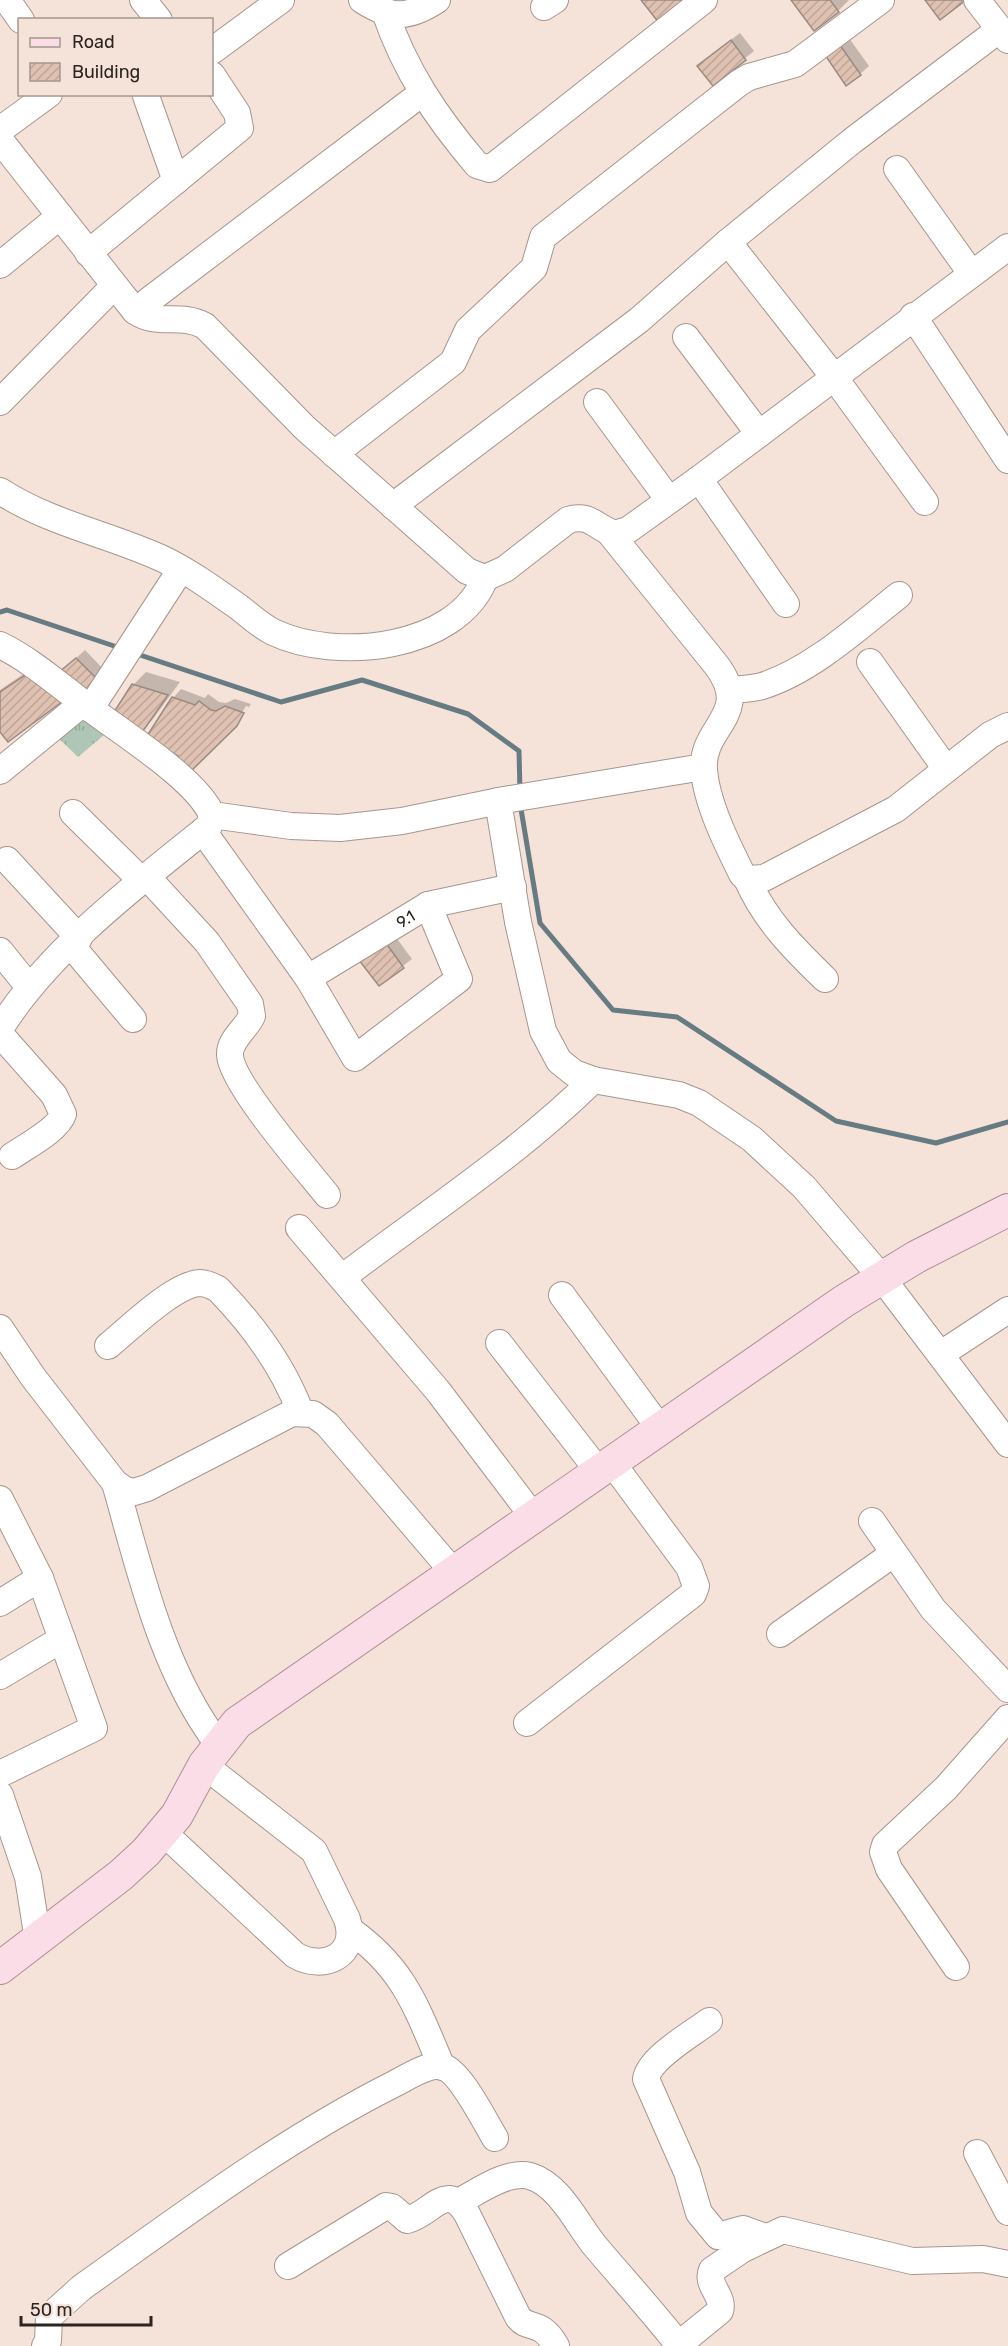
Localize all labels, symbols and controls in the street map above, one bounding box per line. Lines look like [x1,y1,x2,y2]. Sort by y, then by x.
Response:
legend [18,18,213,96]
text: Road [72,31,115,53]
text: Building [72,61,140,83]
street label: 9.1 [393,906,418,932]
scale bar [21,2289,152,2327]
text: 50 m [30,2299,73,2321]

